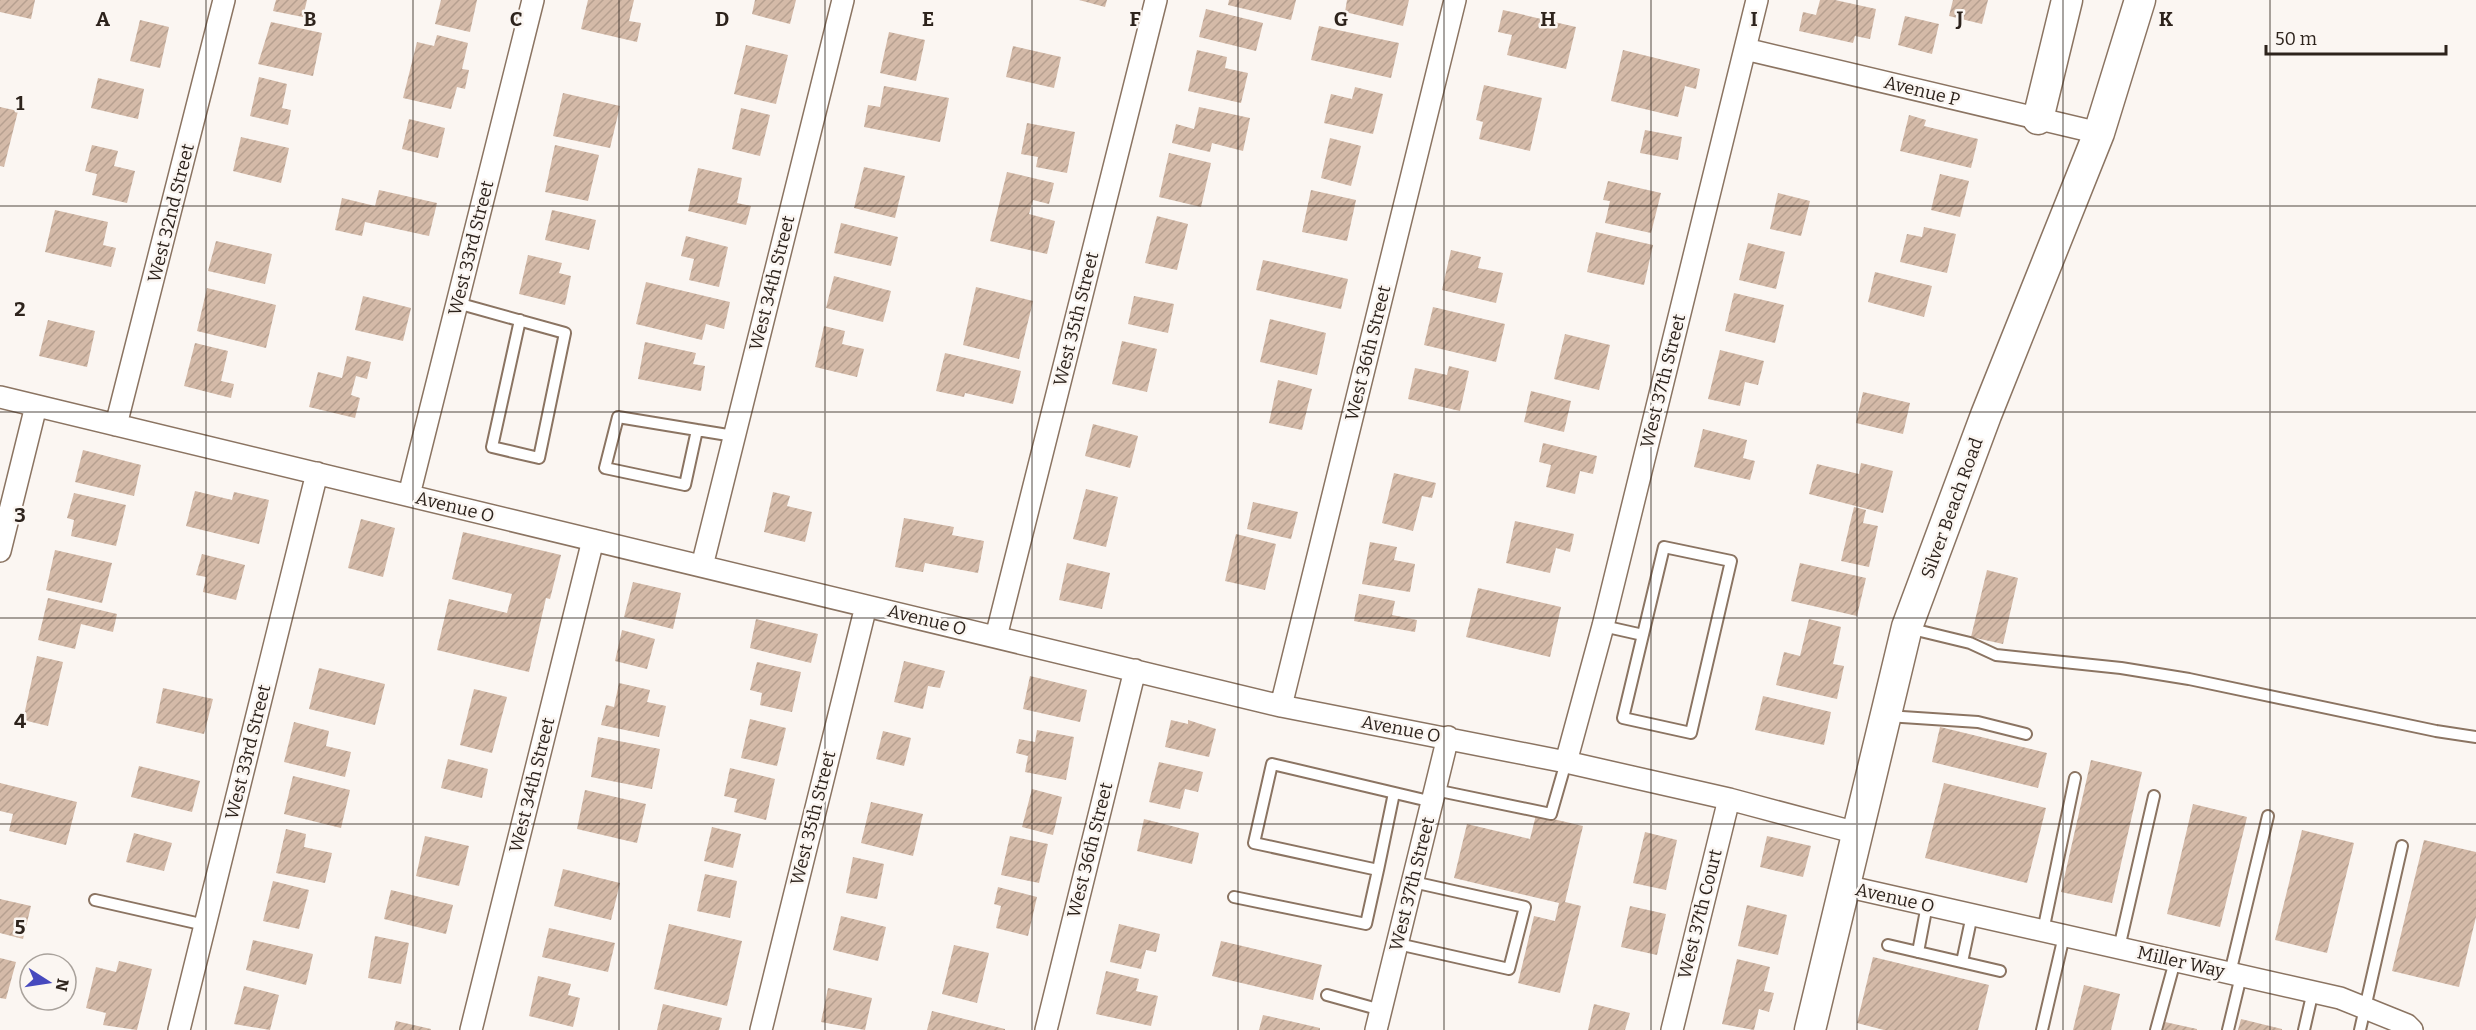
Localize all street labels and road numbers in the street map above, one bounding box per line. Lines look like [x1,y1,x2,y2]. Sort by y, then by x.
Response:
street label: Avenue P [1882,71,1963,111]
street label: West 32nd Street [143,141,199,285]
street label: West 33rd Street [444,178,498,318]
street label: West 34th Street [745,213,800,353]
street label: West 35th Street [1049,249,1103,388]
street label: West 36th Street [1341,283,1396,423]
street label: West 37th Street [1636,311,1690,450]
street label: Silver Beach Road [1916,434,1988,581]
street label: Avenue O [413,487,497,527]
street label: Avenue O [885,600,969,640]
street label: West 33rd Street [221,682,275,822]
street label: Avenue O [1359,711,1443,747]
street label: West 34th Street [505,715,560,855]
street label: West 35th Street [786,748,840,887]
street label: West 36th Street [1063,780,1118,920]
street label: West 37th Street [1385,814,1439,953]
street label: West 37th Court [1673,846,1727,981]
street label: Avenue O [1853,878,1937,918]
street label: Miller Way [2135,941,2227,983]

